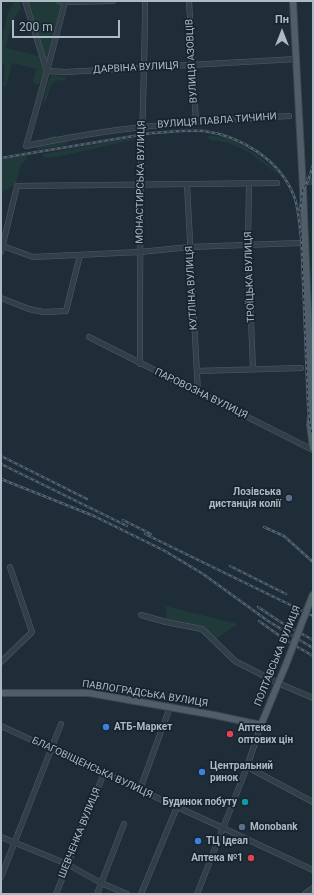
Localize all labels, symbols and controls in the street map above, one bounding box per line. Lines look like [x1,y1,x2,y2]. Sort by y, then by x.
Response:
scale bar [14,12,122,38]
north arrow [262,12,302,52]
text: Пн [275,13,289,26]
street label: ВУЛИЦЯ АЗОВЦІВ [184,19,200,103]
text: 200 m [19,20,53,34]
street label: ДАРВІНА ВУЛИЦЯ [93,60,179,76]
street label: ВУЛИЦЯ ПАВЛА ТИЧИНИ [157,111,277,131]
street label: МОНАСТИРСЬКА ВУЛИЦЯ [134,120,148,244]
street label: ТРОЇЦЬКА ВУЛИЦЯ [242,231,258,323]
street label: КУТЛІНА ВУЛИЦЯ [184,245,200,331]
street label: ПАРОВОЗНА ВУЛИЦЯ [152,366,250,422]
place label: Лозівська дистанція колії [209,486,281,510]
marker: Лозівська дистанція колії [284,493,294,503]
street label: ПОЛТАВСЬКА ВУЛИЦЯ [252,604,304,708]
street label: ПАВЛОГРАДСЬКА ВУЛИЦЯ [81,678,209,710]
place label: АТБ-Маркет [114,721,172,733]
marker: АТБ-Маркет [101,722,111,732]
place label: Аптека оптових цін [238,722,293,746]
marker: Аптека оптових цін [225,729,235,739]
street label: БЛАГОВІЩЕНСЬКА ВУЛИЦЯ [30,735,154,801]
place label: Центральний ринок [210,760,273,784]
marker: Центральний ринок [197,767,207,777]
street label: ШЕВЧЕНКА ВУЛИЦЯ [56,786,104,880]
place label: Будинок побуту [162,796,237,808]
marker: Будинок побуту [240,797,250,807]
place label: Monobank [250,821,298,833]
marker: Monobank [237,822,247,832]
place label: ТЦ Ідеал [206,835,248,847]
marker: ТЦ Ідеал [193,836,203,846]
place label: Аптека №1 [191,852,243,864]
marker: Аптека №1 [246,853,256,863]

